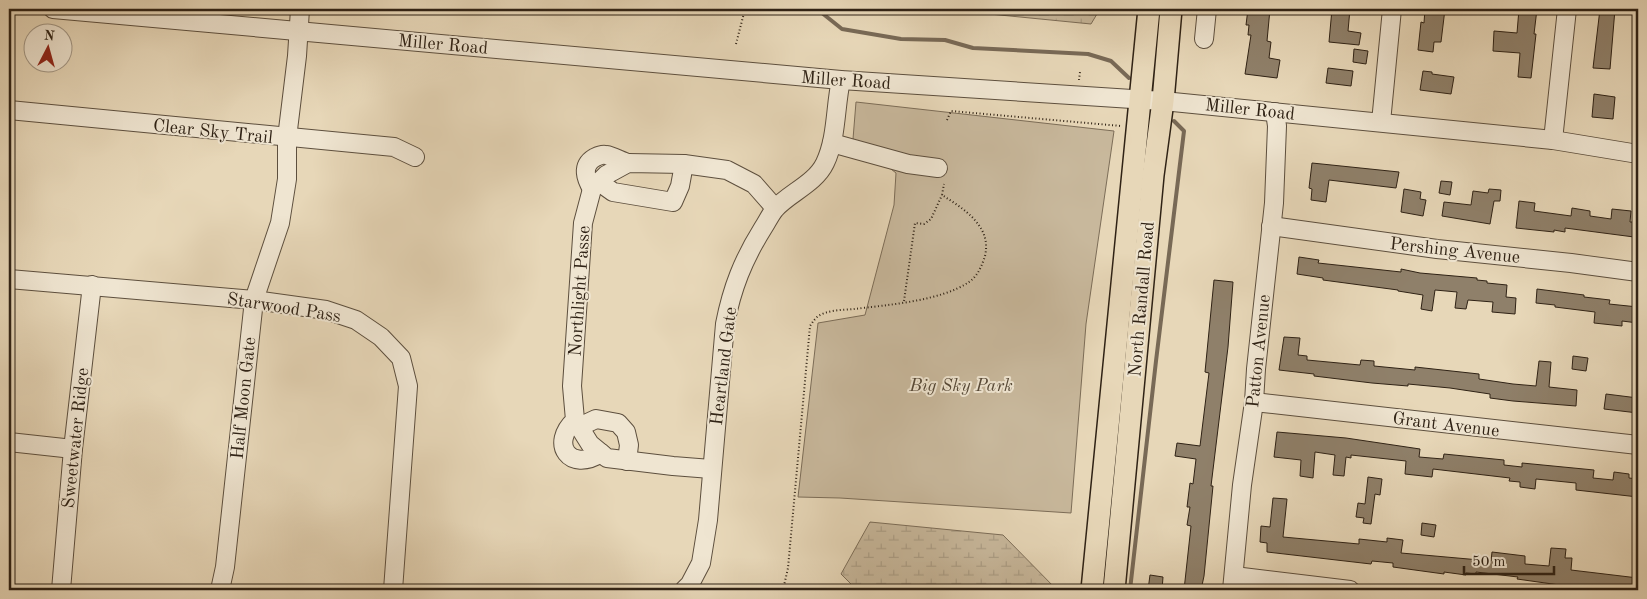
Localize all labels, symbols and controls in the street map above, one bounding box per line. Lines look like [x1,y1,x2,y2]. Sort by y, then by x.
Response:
north arrow [22,22,72,72]
text: N [43,29,56,44]
street label: Miller Road [397,32,489,58]
street label: Miller Road [800,69,892,93]
street label: Miller Road [1204,96,1296,124]
street label: Clear Sky Trail [152,117,274,147]
street label: North Randall Road [1126,221,1158,378]
street label: Northlight Passe [566,225,594,357]
street label: Pershing Avenue [1389,235,1521,267]
street label: Starwood Pass [226,290,342,326]
street label: Patton Avenue [1244,294,1274,409]
street label: Heartland Gate [708,306,740,426]
street label: Half Moon Gate [229,336,259,460]
street label: Sweetwater Ridge [60,367,92,509]
park label: Big Sky Park [908,377,1013,395]
street label: Grant Avenue [1391,410,1500,440]
scale bar [1464,544,1554,576]
text: 50 m [1472,555,1506,570]

